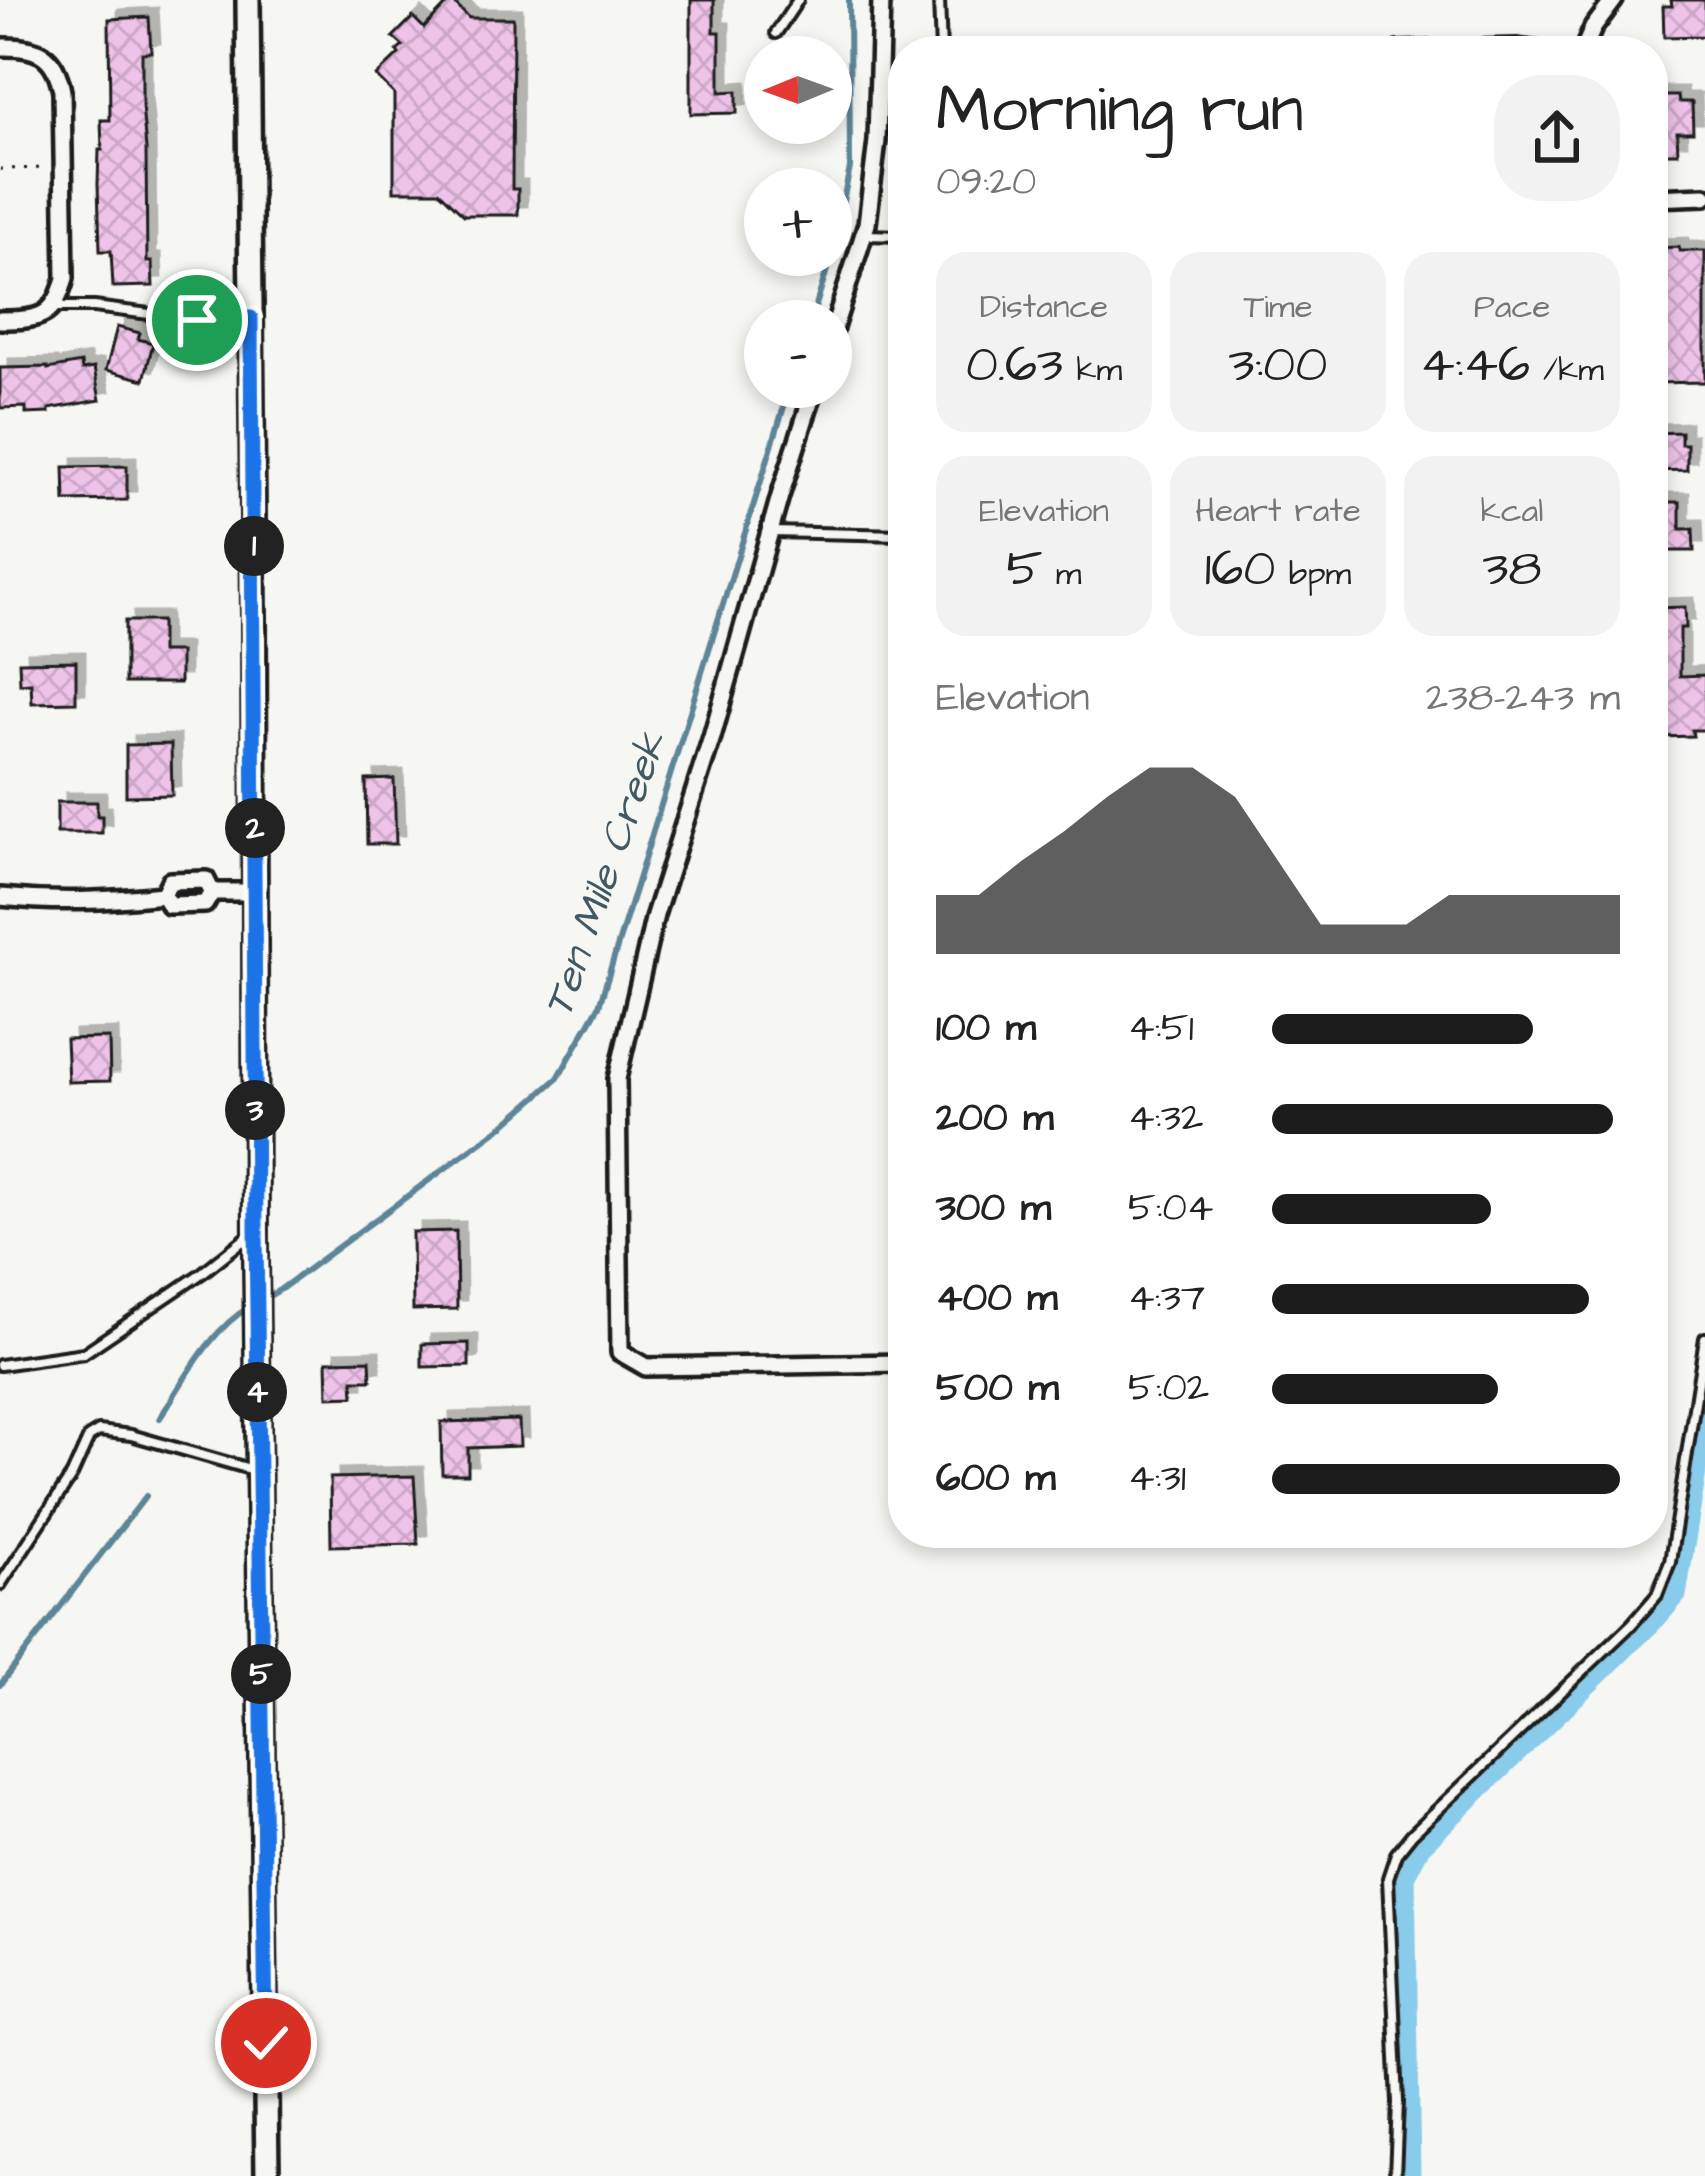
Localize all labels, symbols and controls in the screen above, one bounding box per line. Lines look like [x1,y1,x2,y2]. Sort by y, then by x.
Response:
north arrow [744,36,852,144]
map controls [744,36,852,408]
text: Morning run [936,65,1304,157]
button: share [1494,75,1620,201]
text: 09:20 [936,156,1036,210]
button: + [744,168,852,276]
pin [146,269,248,371]
text: Distance [980,284,1108,330]
text: Time [1243,284,1313,330]
text: Pace [1474,284,1550,330]
icon: arrive [164,287,230,353]
button: − [744,300,852,408]
text: 0.63 [966,330,1063,401]
text: 3:00 [1229,330,1327,401]
text: 4:46 [1420,330,1530,401]
text: km [1063,347,1122,393]
text: /km [1530,347,1604,393]
text: Elevation [979,488,1109,534]
text: Heart rate [1195,488,1361,534]
text: kcal [1480,488,1544,534]
pin: 1 [224,516,284,576]
text: 1 [252,523,256,569]
text: 5 [1006,534,1043,605]
text: 160 [1205,534,1275,605]
text: 38 [1482,534,1542,605]
text: m [1043,551,1082,597]
text: bpm [1275,551,1351,597]
text: Elevation [936,672,1090,726]
text: 238–243 m [1426,672,1620,726]
water label: Ten Mile Creek [530,723,682,1025]
pin: 2 [225,798,285,858]
text: 2 [246,805,264,851]
text: 100 m [936,1002,1036,1056]
text: 4:51 [1128,1002,1194,1056]
pin: 3 [225,1080,285,1140]
text: 3 [247,1087,263,1133]
text: 200 m [936,1092,1054,1146]
text: 4:32 [1128,1092,1203,1146]
text: 300 m [936,1182,1051,1236]
text: 5:04 [1128,1182,1213,1236]
text: 400 m [936,1272,1058,1326]
text: 4:37 [1128,1272,1205,1326]
pin: 4 [227,1362,287,1422]
text: 500 m [936,1362,1059,1416]
text: 5:02 [1128,1362,1209,1416]
text: 4 [246,1369,268,1415]
text: 600 m [936,1452,1056,1506]
text: 4:31 [1128,1452,1186,1506]
pin: 5 [231,1644,291,1704]
text: 5 [249,1651,273,1697]
pin [215,1992,317,2094]
icon: check [233,2010,299,2076]

